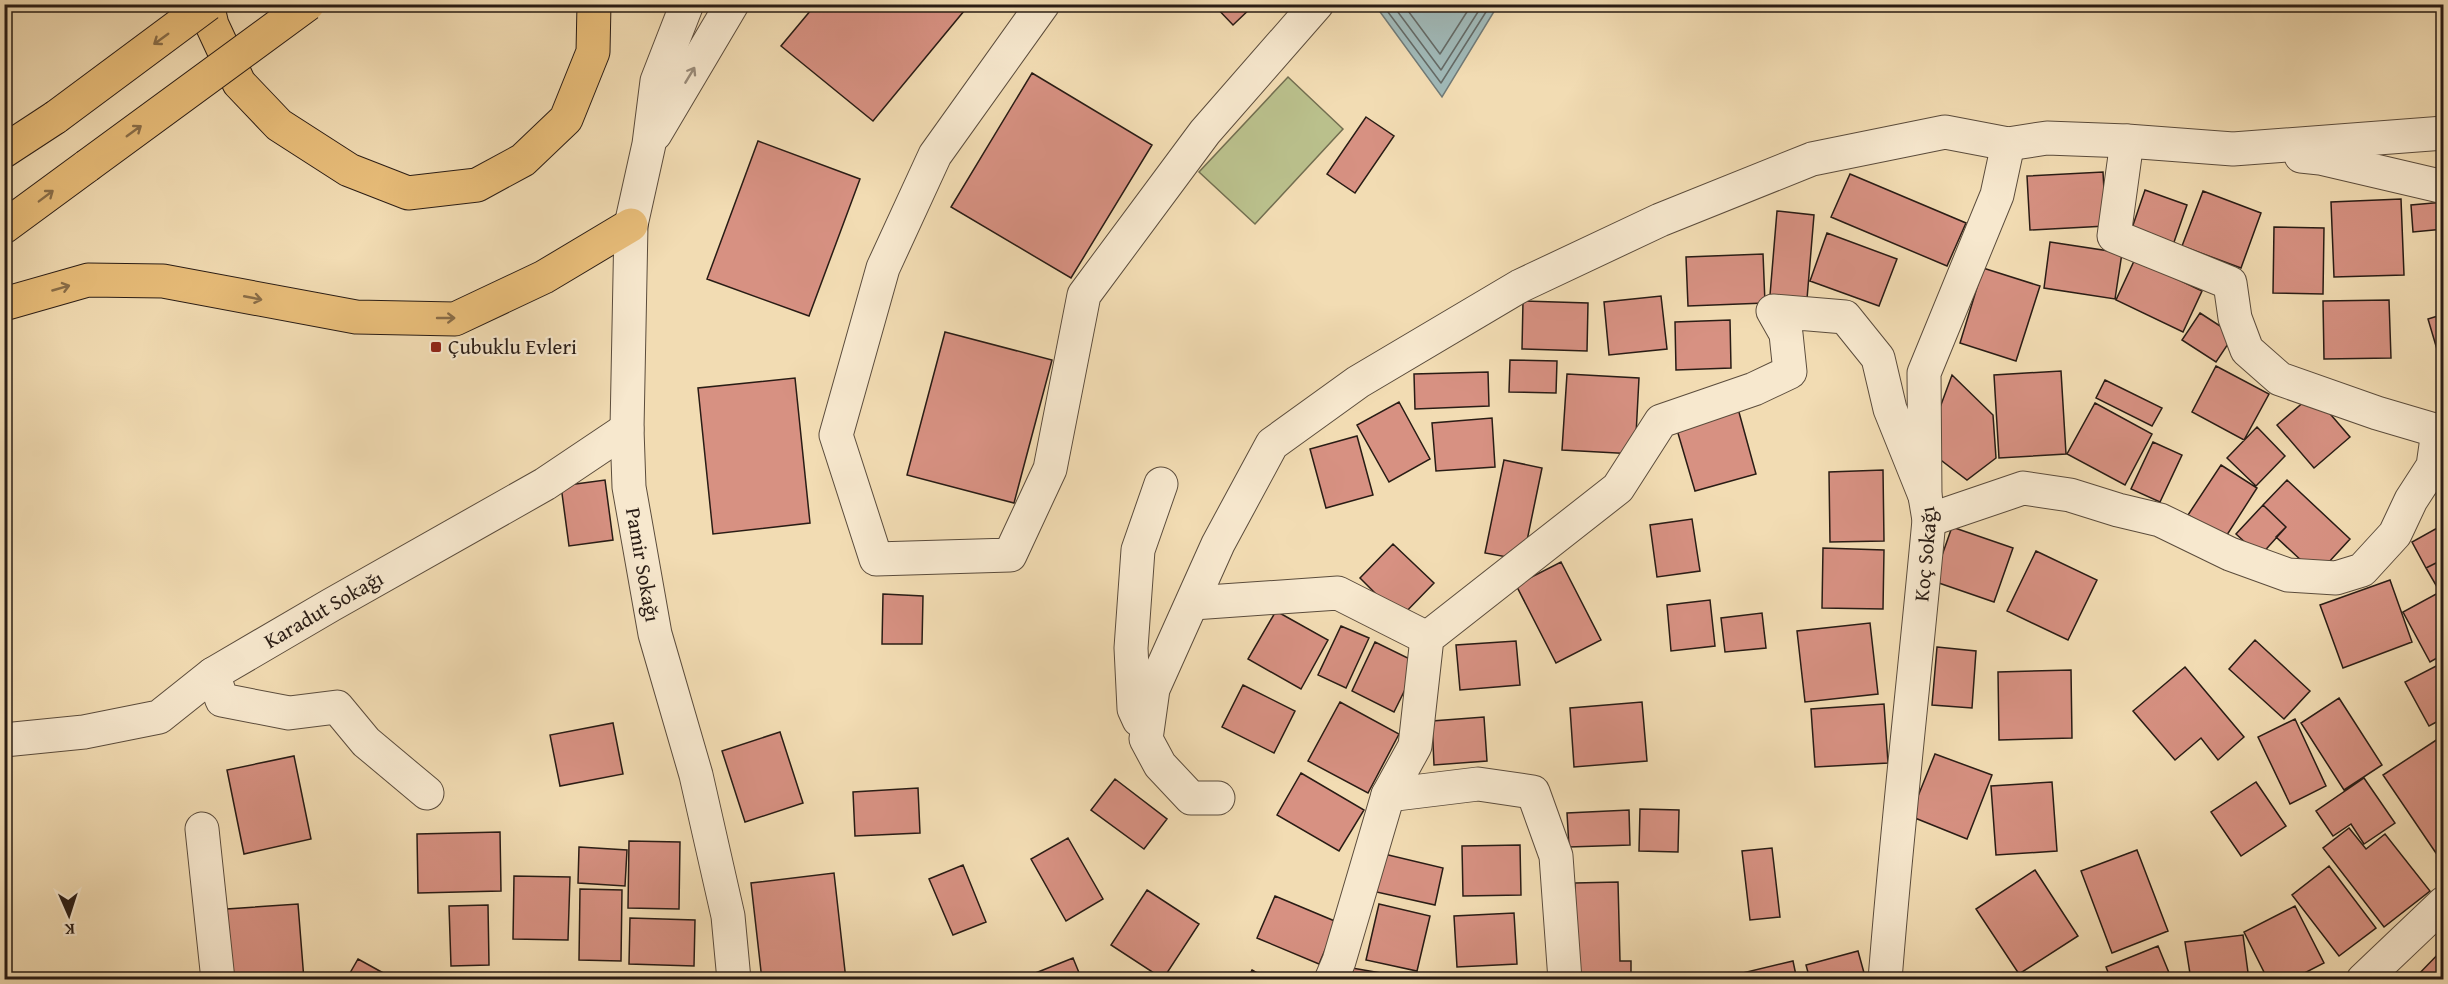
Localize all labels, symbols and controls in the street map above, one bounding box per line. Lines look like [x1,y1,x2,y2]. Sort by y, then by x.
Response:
one-way arrow [153,33,169,45]
one-way arrow [684,67,696,84]
one-way arrow [125,125,141,137]
one-way arrow [37,190,53,203]
one-way arrow [51,282,70,293]
one-way arrow [243,293,262,304]
one-way arrow [436,312,456,324]
place label: Çubuklu Evleri [448,331,577,362]
marker: Çubuklu Evleri [429,340,443,354]
street label: Koç Sokağı [1905,504,1944,603]
street label: Pamir Sokağı [618,505,669,624]
street label: Karadut Sokağı [258,562,389,656]
north arrow [39,885,99,945]
text: K [63,918,75,942]

